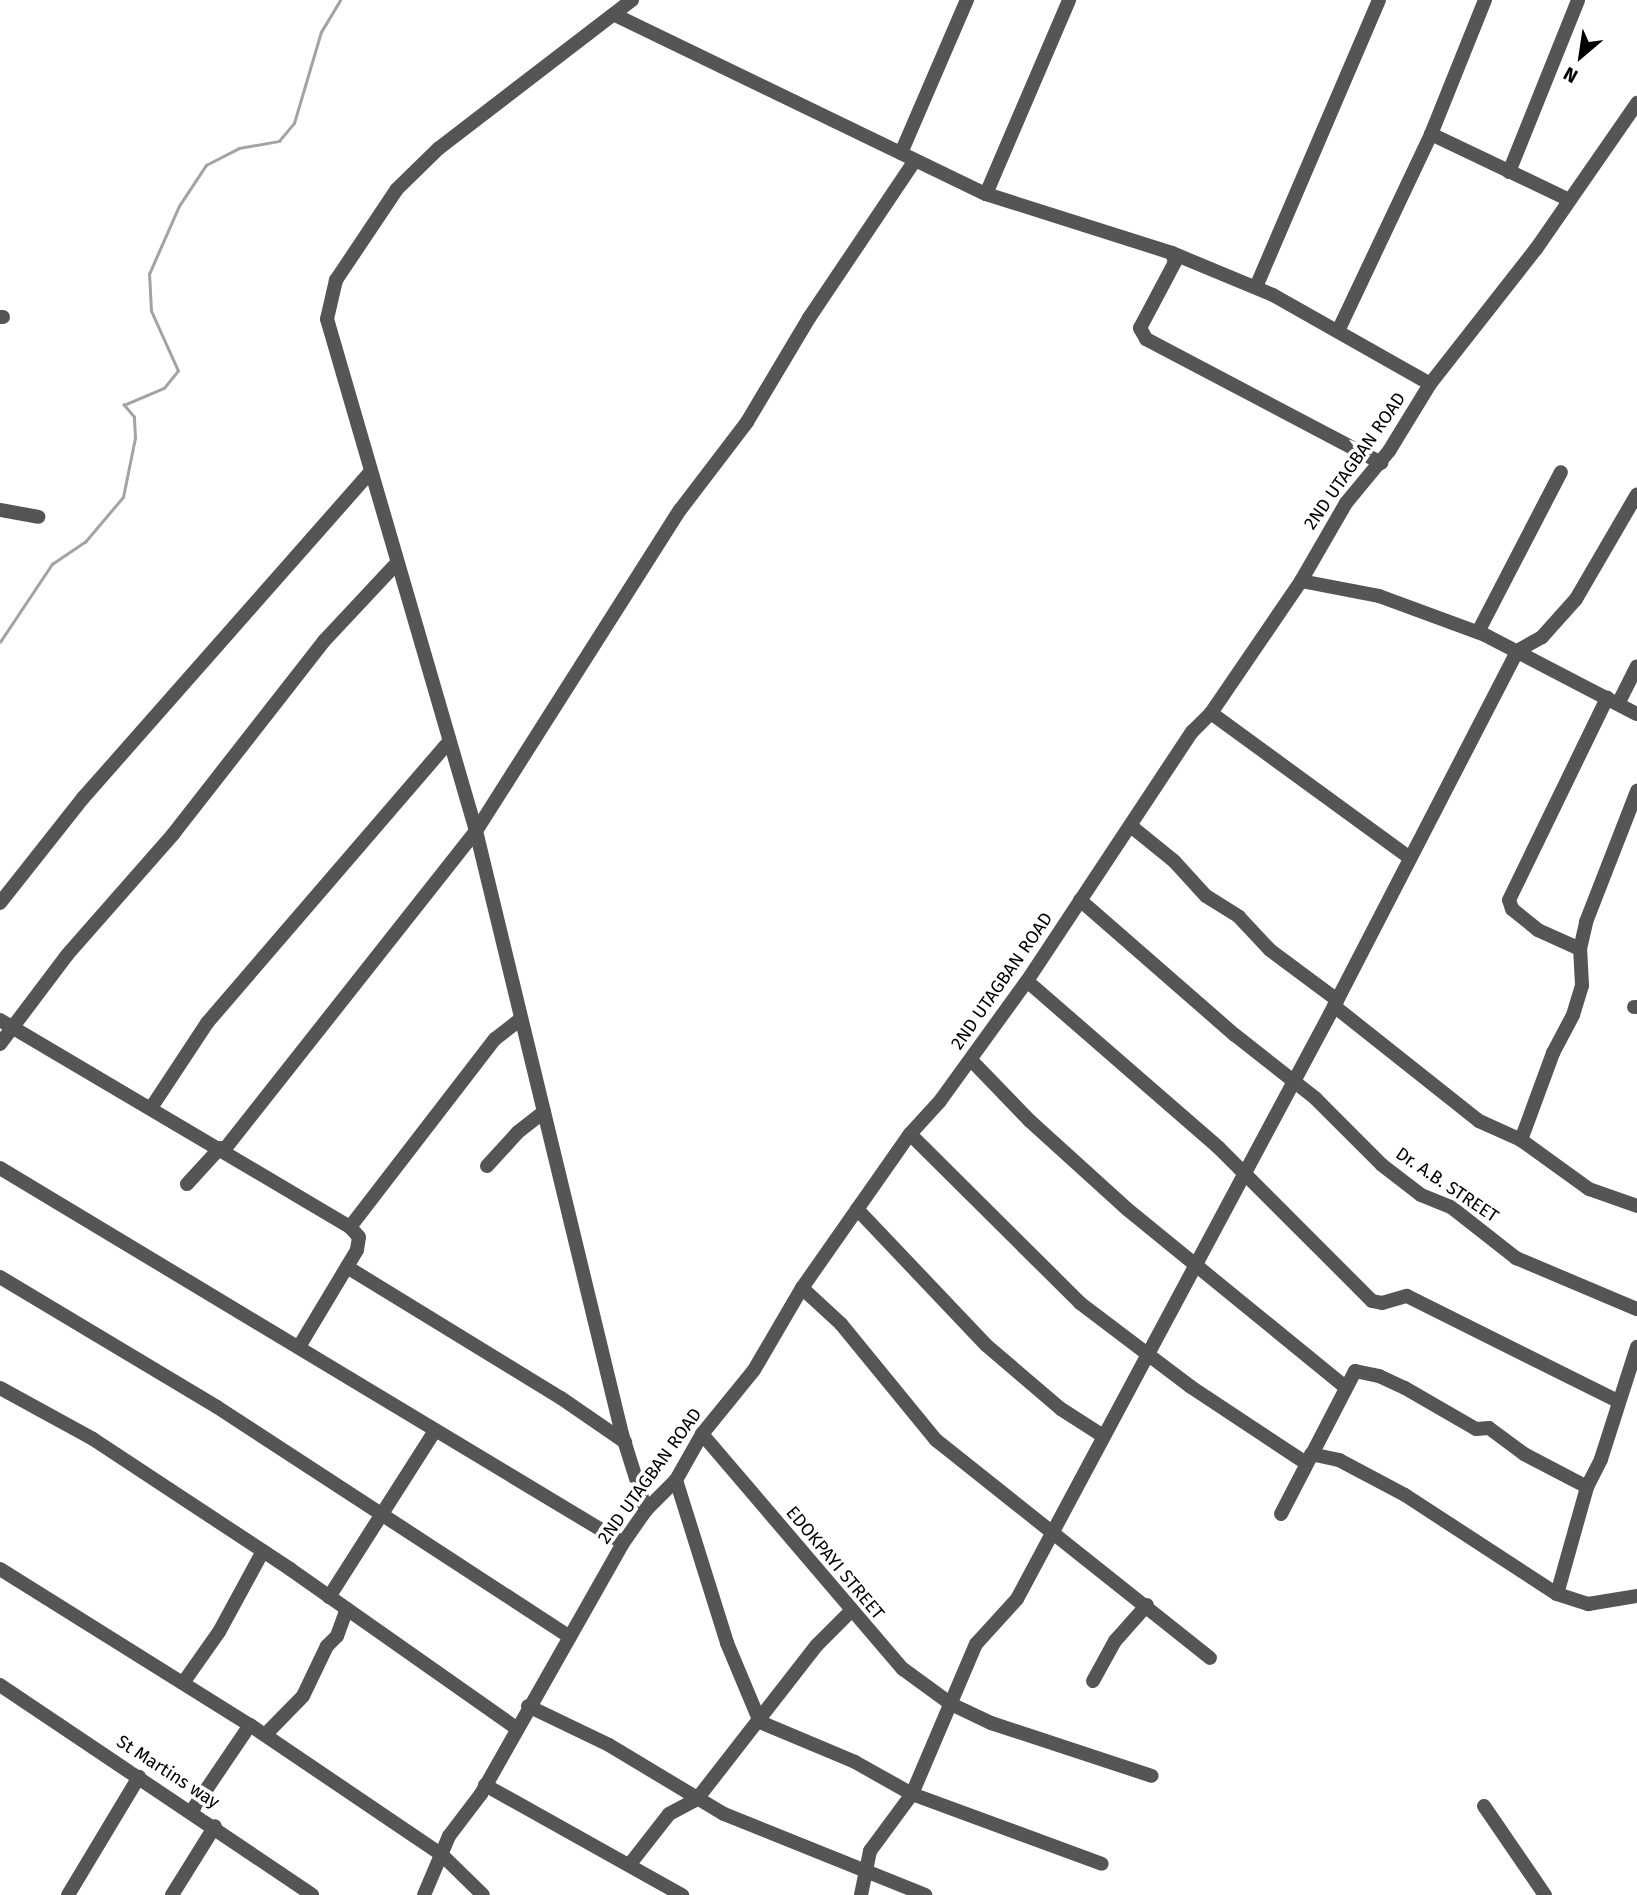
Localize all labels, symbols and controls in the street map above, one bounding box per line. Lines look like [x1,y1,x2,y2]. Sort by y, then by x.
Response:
north arrow [1546,21,1616,91]
text: N [1559,62,1582,88]
street label: 2ND UTAGBAN ROAD [1300,388,1410,534]
street label: 2ND UTAGBAN ROAD [947,908,1057,1054]
street label: Dr. A.B. STREET [1392,1143,1502,1227]
street label: 2ND UTAGBAN ROAD [593,1404,707,1548]
street label: EDOKPAYI STREET [781,1502,889,1624]
street label: St Martins way [113,1731,223,1813]

